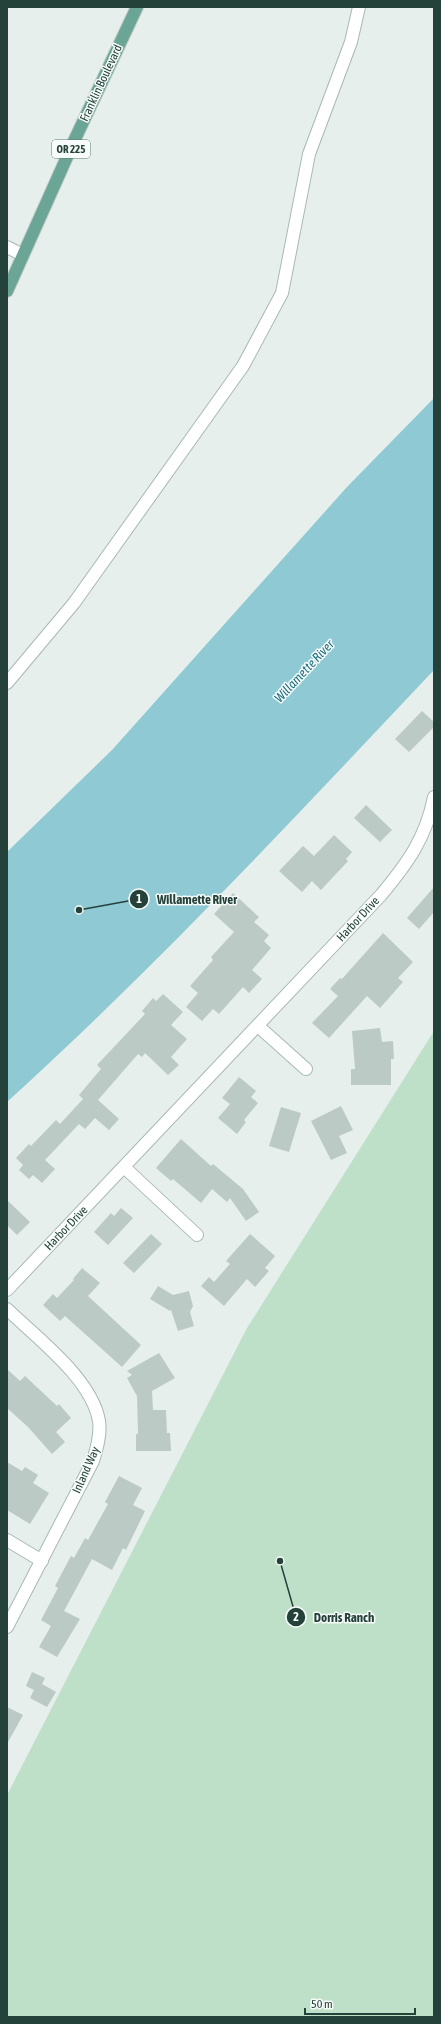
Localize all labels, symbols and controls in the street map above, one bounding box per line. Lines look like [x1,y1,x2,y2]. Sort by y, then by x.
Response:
street label: Franklin Boulevard [77,42,125,124]
road number: OR 225 [52,140,90,158]
water label: Willamette River [271,636,338,705]
callout: Willamette River [129,887,245,912]
text: 1 [136,892,142,906]
text: Willamette River [156,892,238,907]
street label: Harbor Drive [334,894,382,944]
street label: Harbor Drive [42,1203,90,1253]
street label: Inland Way [70,1444,103,1496]
callout: Dorris Ranch [286,1605,382,1630]
text: 2 [293,1610,299,1624]
text: Dorris Ranch [314,1610,374,1625]
scale bar [305,1990,415,2016]
text: 50 m [311,1997,333,2011]

